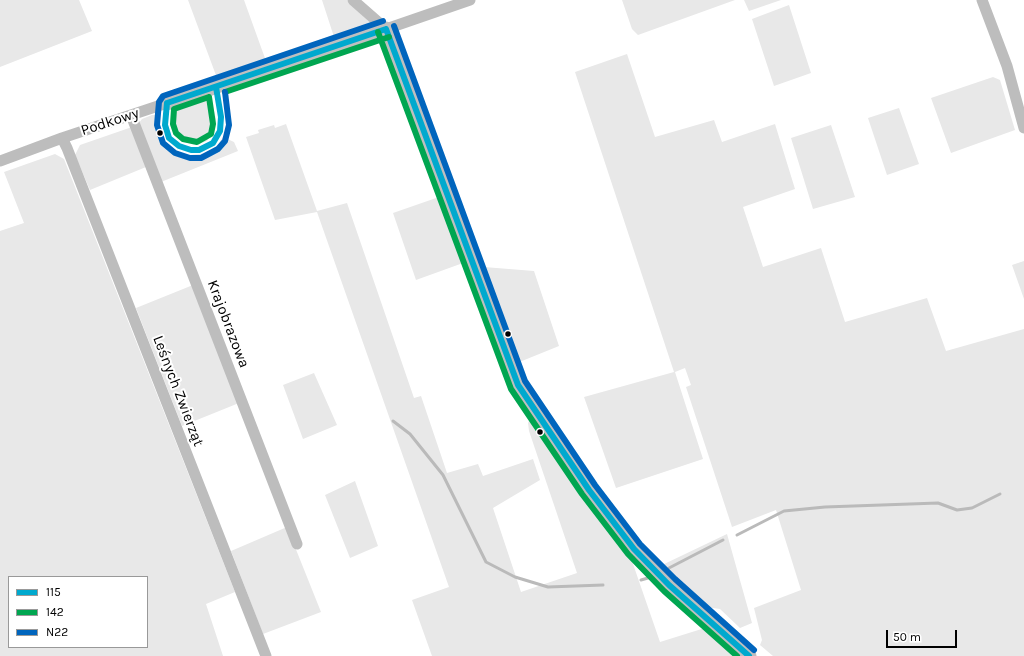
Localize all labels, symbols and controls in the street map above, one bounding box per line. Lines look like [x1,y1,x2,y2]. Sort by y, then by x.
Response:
street label: Podkowy [79,104,141,140]
unlabelled marker [155,128,165,138]
street label: Krajobrazowa [203,278,253,370]
unlabelled marker [503,329,513,339]
street label: Leśnych Zwierząt [149,333,207,449]
unlabelled marker [535,427,545,437]
legend [8,576,148,648]
text: 115 [46,585,61,599]
text: 142 [46,605,64,619]
scale bar [888,622,959,648]
text: N22 [46,625,68,639]
text: 50 m [893,630,921,644]

